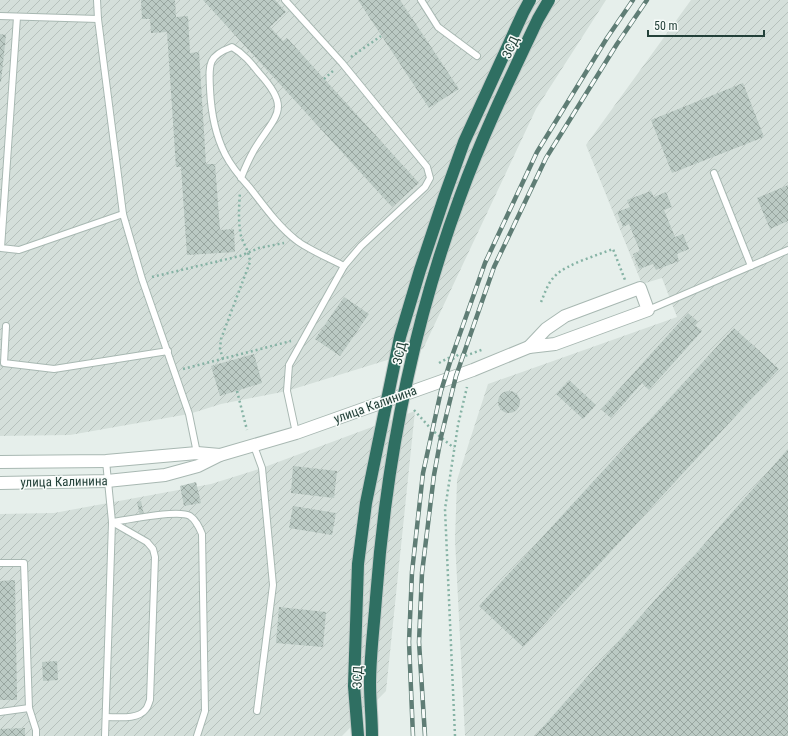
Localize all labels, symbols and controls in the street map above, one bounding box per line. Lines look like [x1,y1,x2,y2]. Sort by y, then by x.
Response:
scale bar [648,12,764,38]
text: 50 m [654,19,678,33]
street label: ЗСД [499,33,522,61]
street label: ЗСД [390,340,409,366]
street label: улица Калинина [332,382,419,426]
street label: улица Калинина [20,473,108,490]
street label: ЗСД [350,665,365,689]

